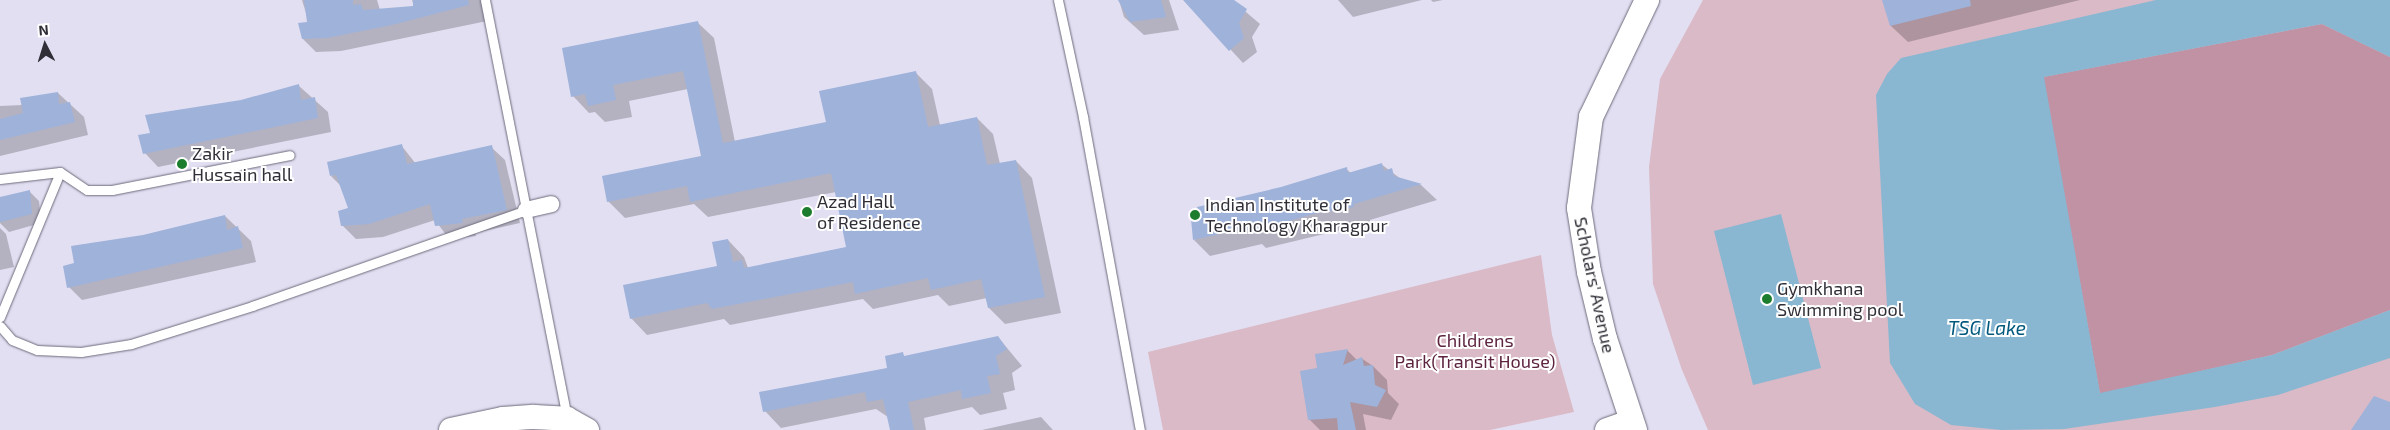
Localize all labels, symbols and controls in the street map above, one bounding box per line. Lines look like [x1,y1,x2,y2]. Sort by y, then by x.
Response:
north arrow [20,20,70,70]
text: N [38,21,49,38]
place label: Zakir Hussain hall [192,143,292,186]
marker: Zakir Hussain hall [176,158,188,170]
place label: Azad Hall of Residence [817,191,921,233]
place label: Indian Institute of Technology Kharagpur [1205,194,1388,236]
marker: Azad Hall of Residence [801,206,813,218]
marker: Indian Institute of Technology Kharagpur [1189,209,1201,221]
street label: Scholars' Avenue [1570,215,1620,355]
place label: Gymkhana Swimming pool [1777,278,1903,320]
marker: Gymkhana Swimming pool [1761,293,1773,305]
water label: TSG Lake [1948,317,2026,339]
park label: Childrens Park(Transit House) [1395,330,1555,372]

